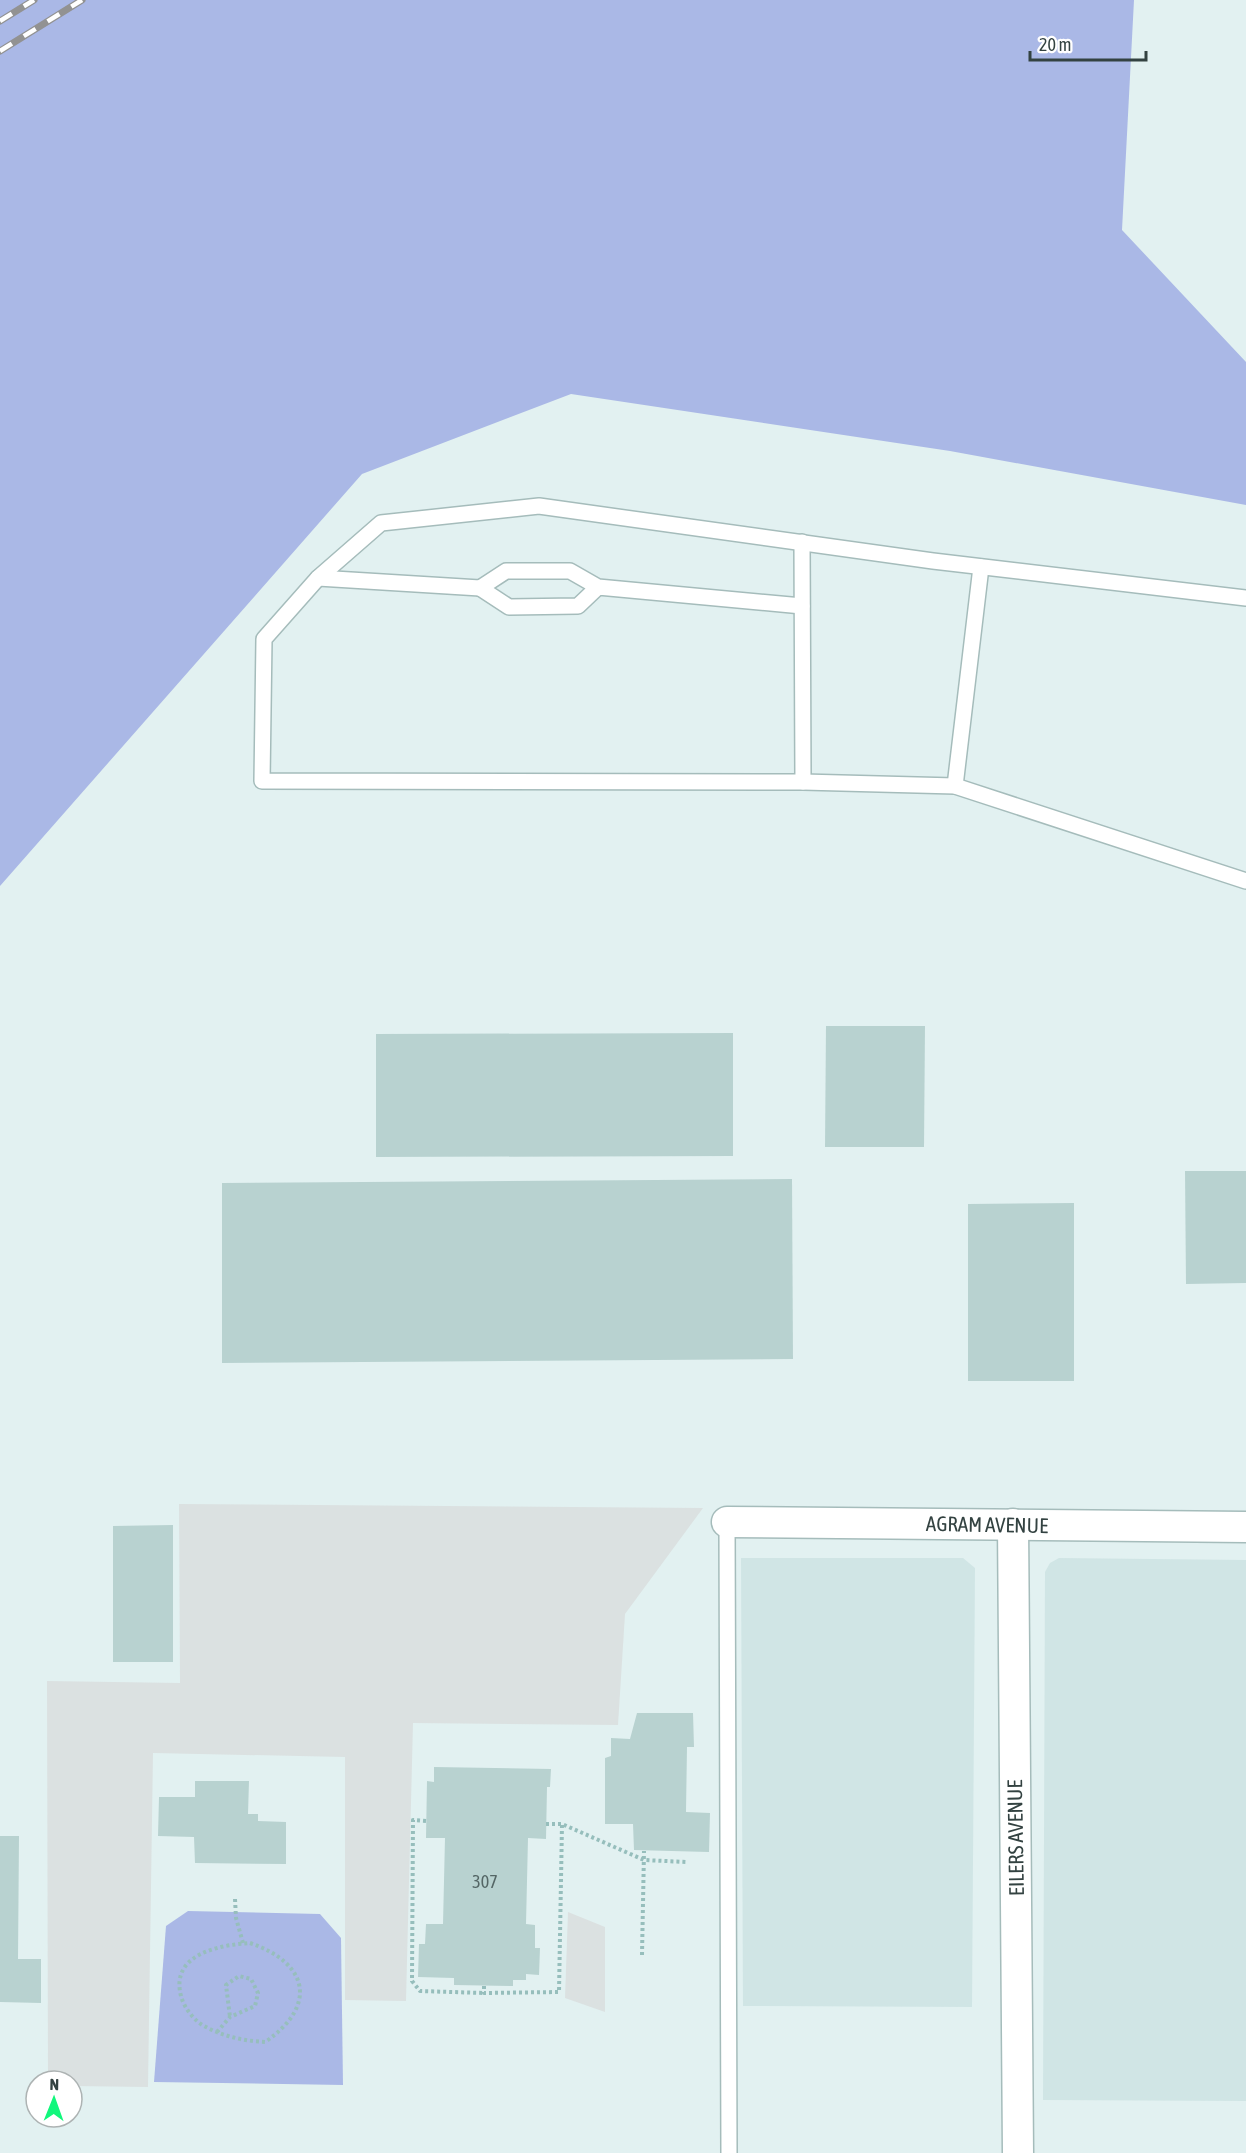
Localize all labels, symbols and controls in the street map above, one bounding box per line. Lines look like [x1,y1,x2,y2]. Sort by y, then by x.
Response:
scale bar [1030,24,1146,62]
text: 20 m [1039,34,1071,55]
street label: AGRAM AVENUE [926,1511,1048,1537]
street label: EILERS AVENUE [1002,1780,1028,1896]
house number: 307 [472,1871,498,1892]
north arrow [24,2069,84,2129]
text: N [49,2075,59,2093]

